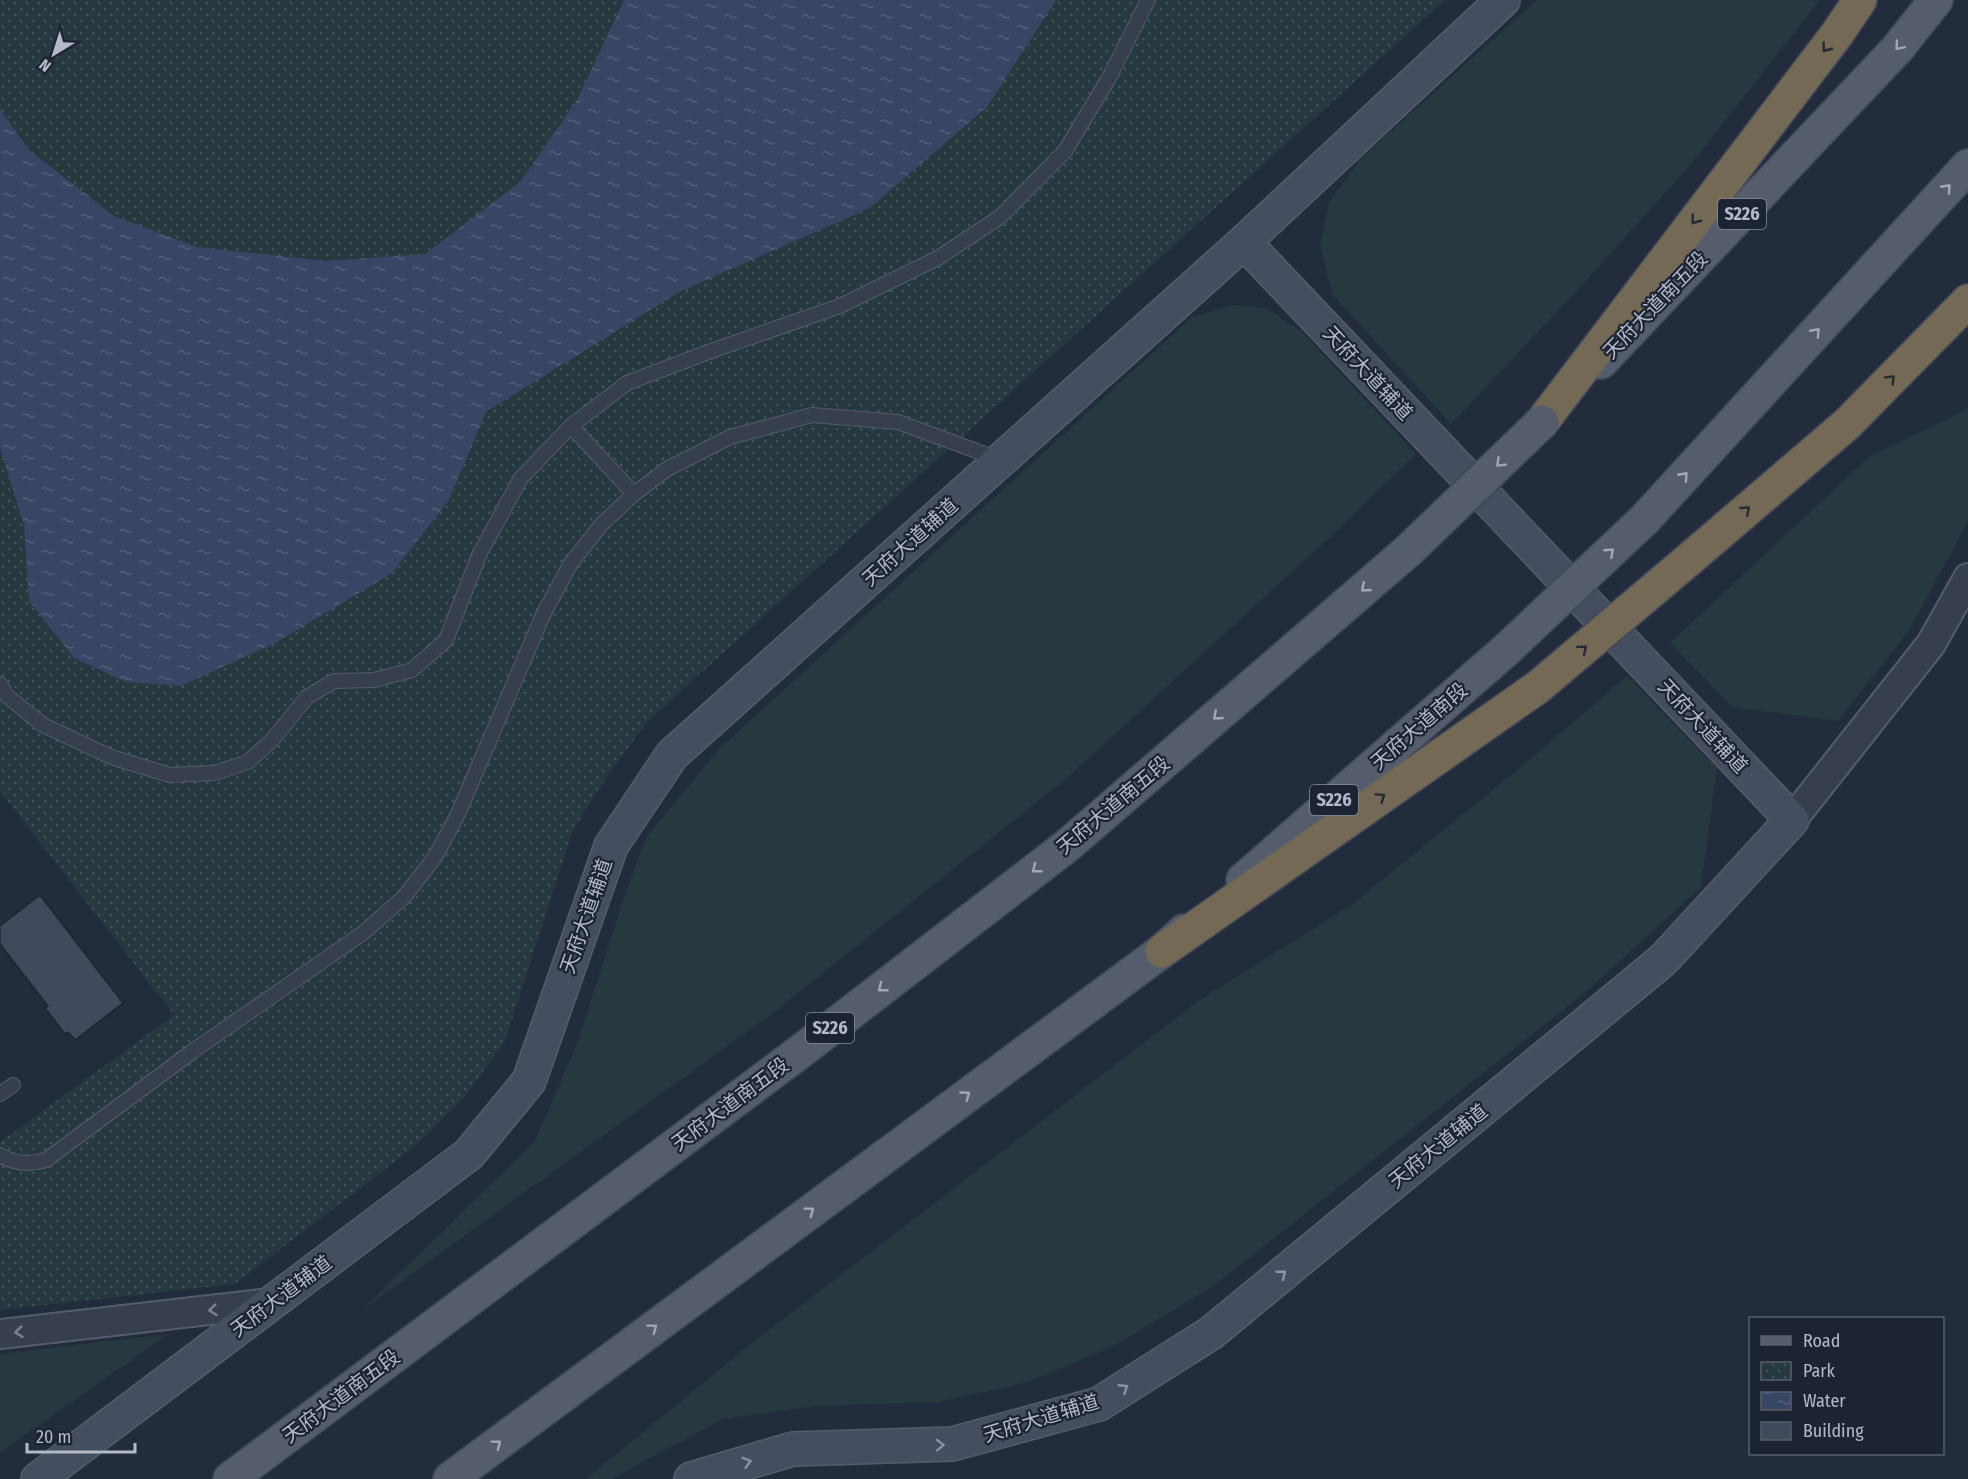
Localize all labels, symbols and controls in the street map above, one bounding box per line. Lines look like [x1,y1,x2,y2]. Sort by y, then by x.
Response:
north arrow [24,24,84,84]
one-way arrow [1896,39,1907,50]
one-way arrow [1822,41,1833,52]
text: N [35,55,55,76]
one-way arrow [1940,184,1951,195]
road number: S226 [1718,199,1766,229]
one-way arrow [1692,213,1703,224]
street label: 天府大道南五段 [1598,246,1712,364]
street label: 天府大道辅道 [1318,321,1418,425]
one-way arrow [1809,328,1820,339]
one-way arrow [1883,376,1894,387]
one-way arrow [1496,455,1507,466]
one-way arrow [1677,472,1688,483]
street label: 天府大道辅道 [857,493,963,591]
one-way arrow [1739,506,1750,517]
one-way arrow [1603,548,1614,559]
one-way arrow [1360,581,1371,592]
one-way arrow [1576,645,1587,656]
street label: 天府大道辅道 [1653,674,1753,778]
street label: 天府大道南段 [1366,678,1472,774]
one-way arrow [1213,709,1224,720]
street label: 天府大道南五段 [1052,751,1174,859]
road number: S226 [1310,785,1358,815]
one-way arrow [1375,793,1386,804]
street label: 天府大道辅道 [555,855,617,977]
one-way arrow [1032,862,1043,873]
one-way arrow [878,981,889,992]
road number: S226 [806,1013,854,1043]
street label: 天府大道南五段 [667,1052,793,1156]
one-way arrow [960,1091,971,1102]
street label: 天府大道辅道 [1384,1099,1492,1193]
one-way arrow [803,1207,814,1218]
street label: 天府大道辅道 [226,1250,336,1342]
one-way arrow [1275,1270,1286,1281]
one-way arrow [208,1303,217,1316]
legend [1749,1317,1944,1455]
one-way arrow [647,1324,658,1335]
one-way arrow [15,1325,24,1338]
text: Road [1803,1330,1840,1352]
street label: 天府大道南五段 [278,1344,404,1448]
text: Park [1803,1360,1836,1382]
one-way arrow [1118,1384,1129,1395]
street label: 天府大道辅道 [980,1389,1102,1447]
text: Water [1803,1390,1846,1412]
scale bar [27,1416,135,1454]
text: Building [1803,1420,1864,1442]
text: 20 m [36,1426,71,1448]
one-way arrow [935,1438,944,1451]
one-way arrow [490,1440,501,1451]
one-way arrow [741,1457,752,1469]

